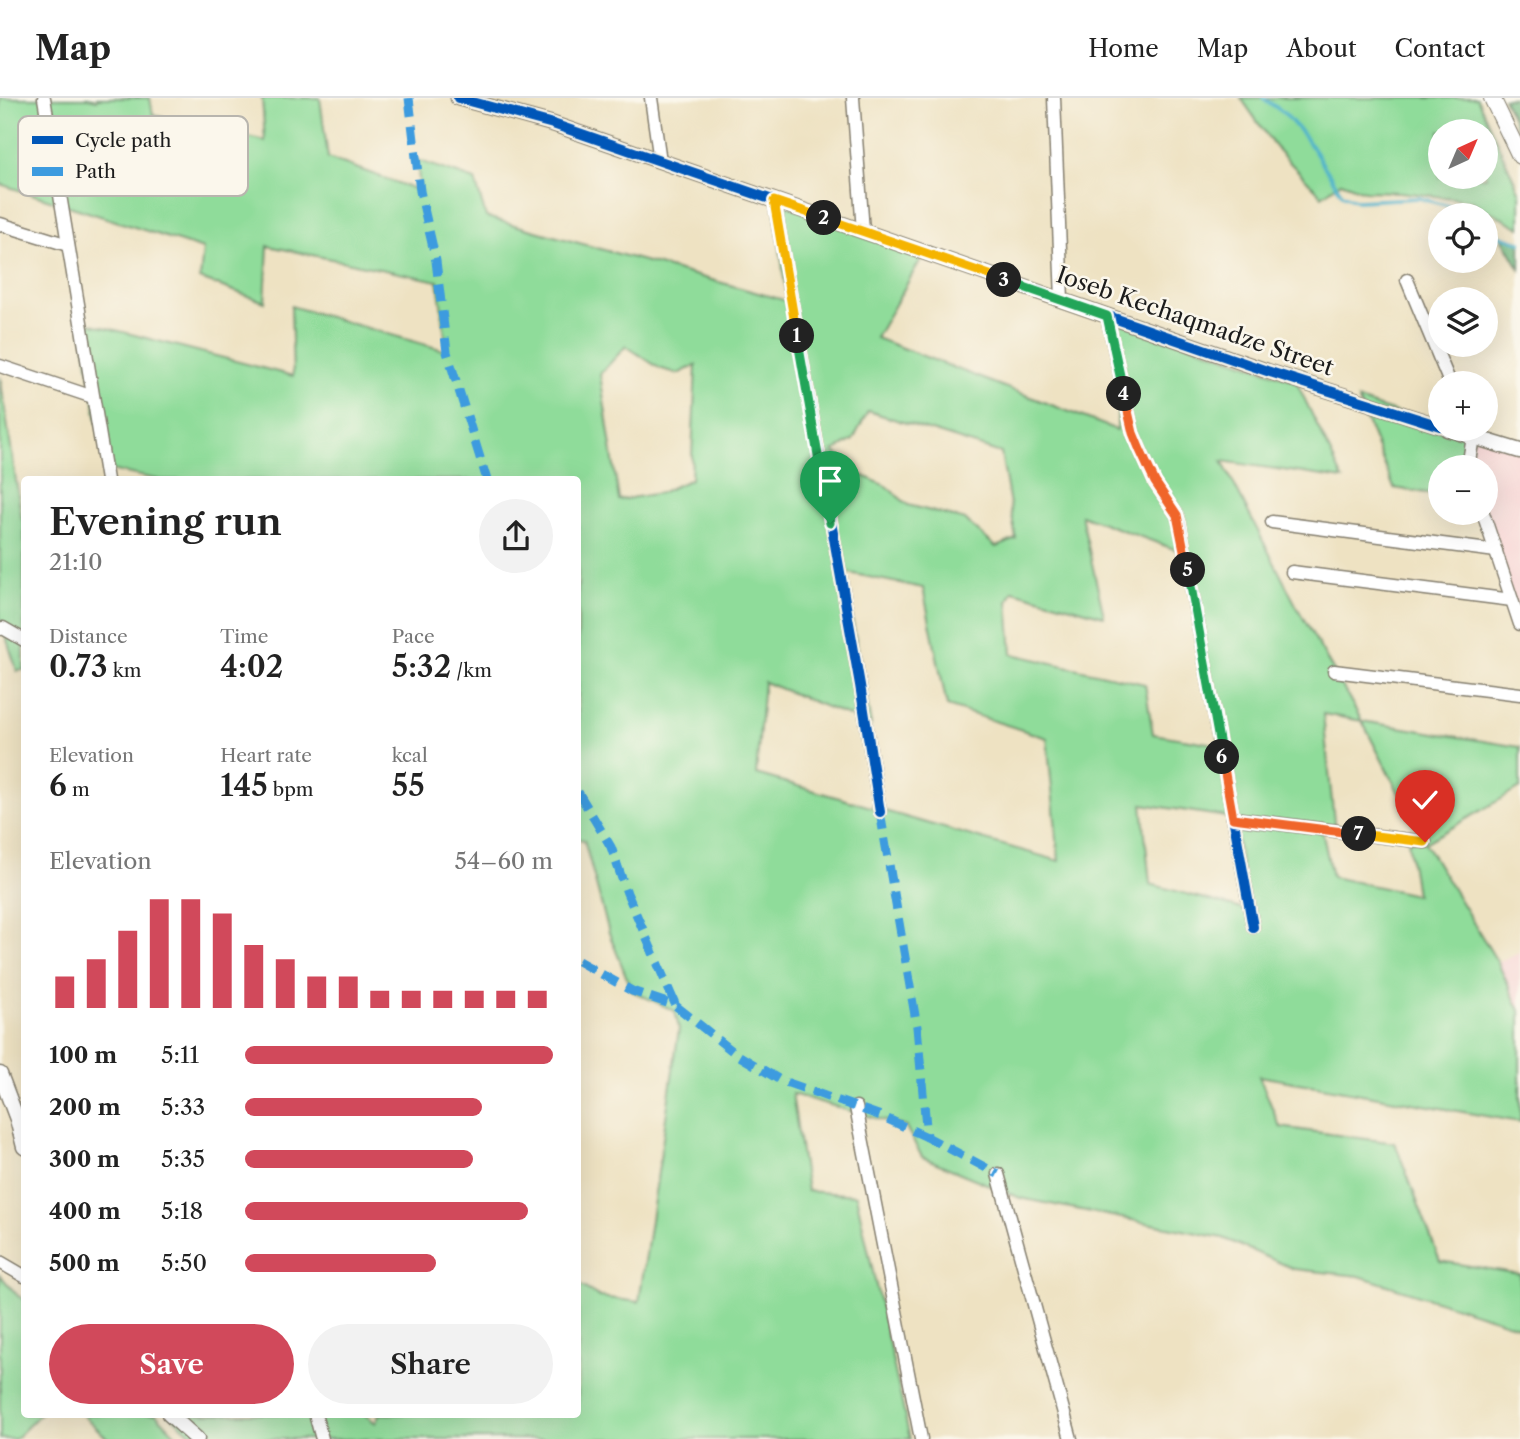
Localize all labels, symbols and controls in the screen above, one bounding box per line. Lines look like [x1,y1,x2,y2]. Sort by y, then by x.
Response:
text: Map [35,28,111,69]
text: Home [1088,34,1159,63]
text: Map [1197,34,1248,63]
text: About [1286,34,1357,63]
text: Contact [1395,34,1485,63]
legend [18,116,248,196]
north arrow [1428,119,1498,189]
map controls [1428,119,1498,525]
text: Cycle path [75,129,171,152]
text: Path [75,160,116,183]
pin: 2 [806,200,842,236]
button: locate [1428,203,1498,273]
text: 2 [818,206,829,229]
street label: Ioseb Kechaqmadze Street [1053,260,1337,382]
pin: 3 [986,262,1021,298]
text: 3 [998,268,1009,291]
button: layers [1428,287,1498,357]
pin: 1 [780,318,814,354]
text: 1 [792,324,801,347]
button: + [1428,371,1498,441]
pin: 4 [1106,376,1142,412]
text: 4 [1118,382,1129,405]
pin [800,451,860,523]
button: − [1428,455,1498,525]
icon: arrive [811,462,849,500]
text: Evening run [49,498,282,545]
button: share [479,499,553,573]
text: 21:10 [49,548,103,576]
pin: 5 [1170,552,1206,588]
text: 5 [1182,558,1193,581]
text: Distance [49,625,128,648]
text: Time [220,625,268,648]
text: Pace [392,625,435,648]
text: 0.73 [49,648,108,685]
text: 4:02 [220,648,283,685]
text: 5:32 [392,648,451,685]
text: km [108,659,141,682]
text: /km [451,659,492,682]
pin: 6 [1204,740,1240,774]
text: Elevation [49,744,134,767]
text: Heart rate [220,744,312,767]
text: kcal [392,744,428,767]
text: 6 [1216,745,1227,768]
text: 6 [49,767,67,804]
text: 145 [220,767,268,804]
text: 55 [392,767,425,804]
pin [1395,770,1455,842]
text: m [67,778,90,801]
text: bpm [268,778,314,801]
icon: check [1406,781,1444,819]
pin: 7 [1342,816,1376,852]
text: 7 [1354,822,1363,845]
text: Elevation [49,847,152,875]
text: 54–60 m [455,847,553,875]
text: 100 m [49,1041,117,1069]
text: 5:11 [161,1041,199,1069]
text: 200 m [49,1093,121,1121]
text: 5:33 [161,1093,205,1121]
text: 300 m [49,1145,120,1173]
text: 5:35 [161,1145,205,1173]
text: 400 m [49,1197,121,1225]
text: 5:18 [161,1197,203,1225]
text: 500 m [49,1249,120,1277]
text: 5:50 [161,1249,207,1277]
button: Save [49,1324,294,1404]
button: Share [308,1324,553,1404]

